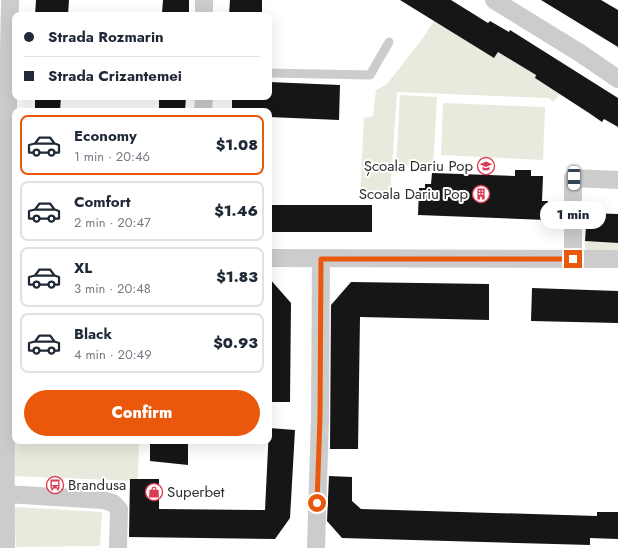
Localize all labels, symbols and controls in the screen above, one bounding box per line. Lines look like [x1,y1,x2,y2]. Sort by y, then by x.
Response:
text: Strada Rozmarin [48,26,164,48]
text: Strada Crizantemei [48,65,182,87]
text: Economy [74,125,137,147]
icon: car [26,127,62,163]
text: $1.08 [216,134,258,156]
text: 1 min · 20:46 [74,147,150,166]
place label: Școala Dariu Pop [364,155,473,177]
school or university icon: Școala Dariu Pop [476,156,496,176]
car [568,166,580,190]
place label: Scoala Dariu Pop [359,183,468,205]
building icon: Scoala Dariu Pop [471,184,491,204]
text: Comfort [74,191,131,213]
icon: car [26,193,62,229]
text: $1.46 [214,200,258,222]
callout: 1 min [540,201,606,229]
text: 1 min [557,205,589,224]
text: 2 min · 20:47 [74,213,151,232]
route end [564,250,582,268]
text: XL [74,257,92,279]
icon: car [26,259,62,295]
text: $1.83 [216,266,258,288]
text: 3 min · 20:48 [74,279,151,298]
text: Black [74,323,112,345]
icon: car [26,325,62,361]
text: $0.93 [213,332,258,354]
text: 4 min · 20:49 [74,345,152,364]
button: Confirm [24,390,260,436]
place label: Brandusa [68,474,126,496]
bus stop icon: Brandusa [45,475,65,495]
place label: Superbet [167,481,225,503]
shop icon: Superbet [144,482,164,502]
route start [308,494,326,512]

